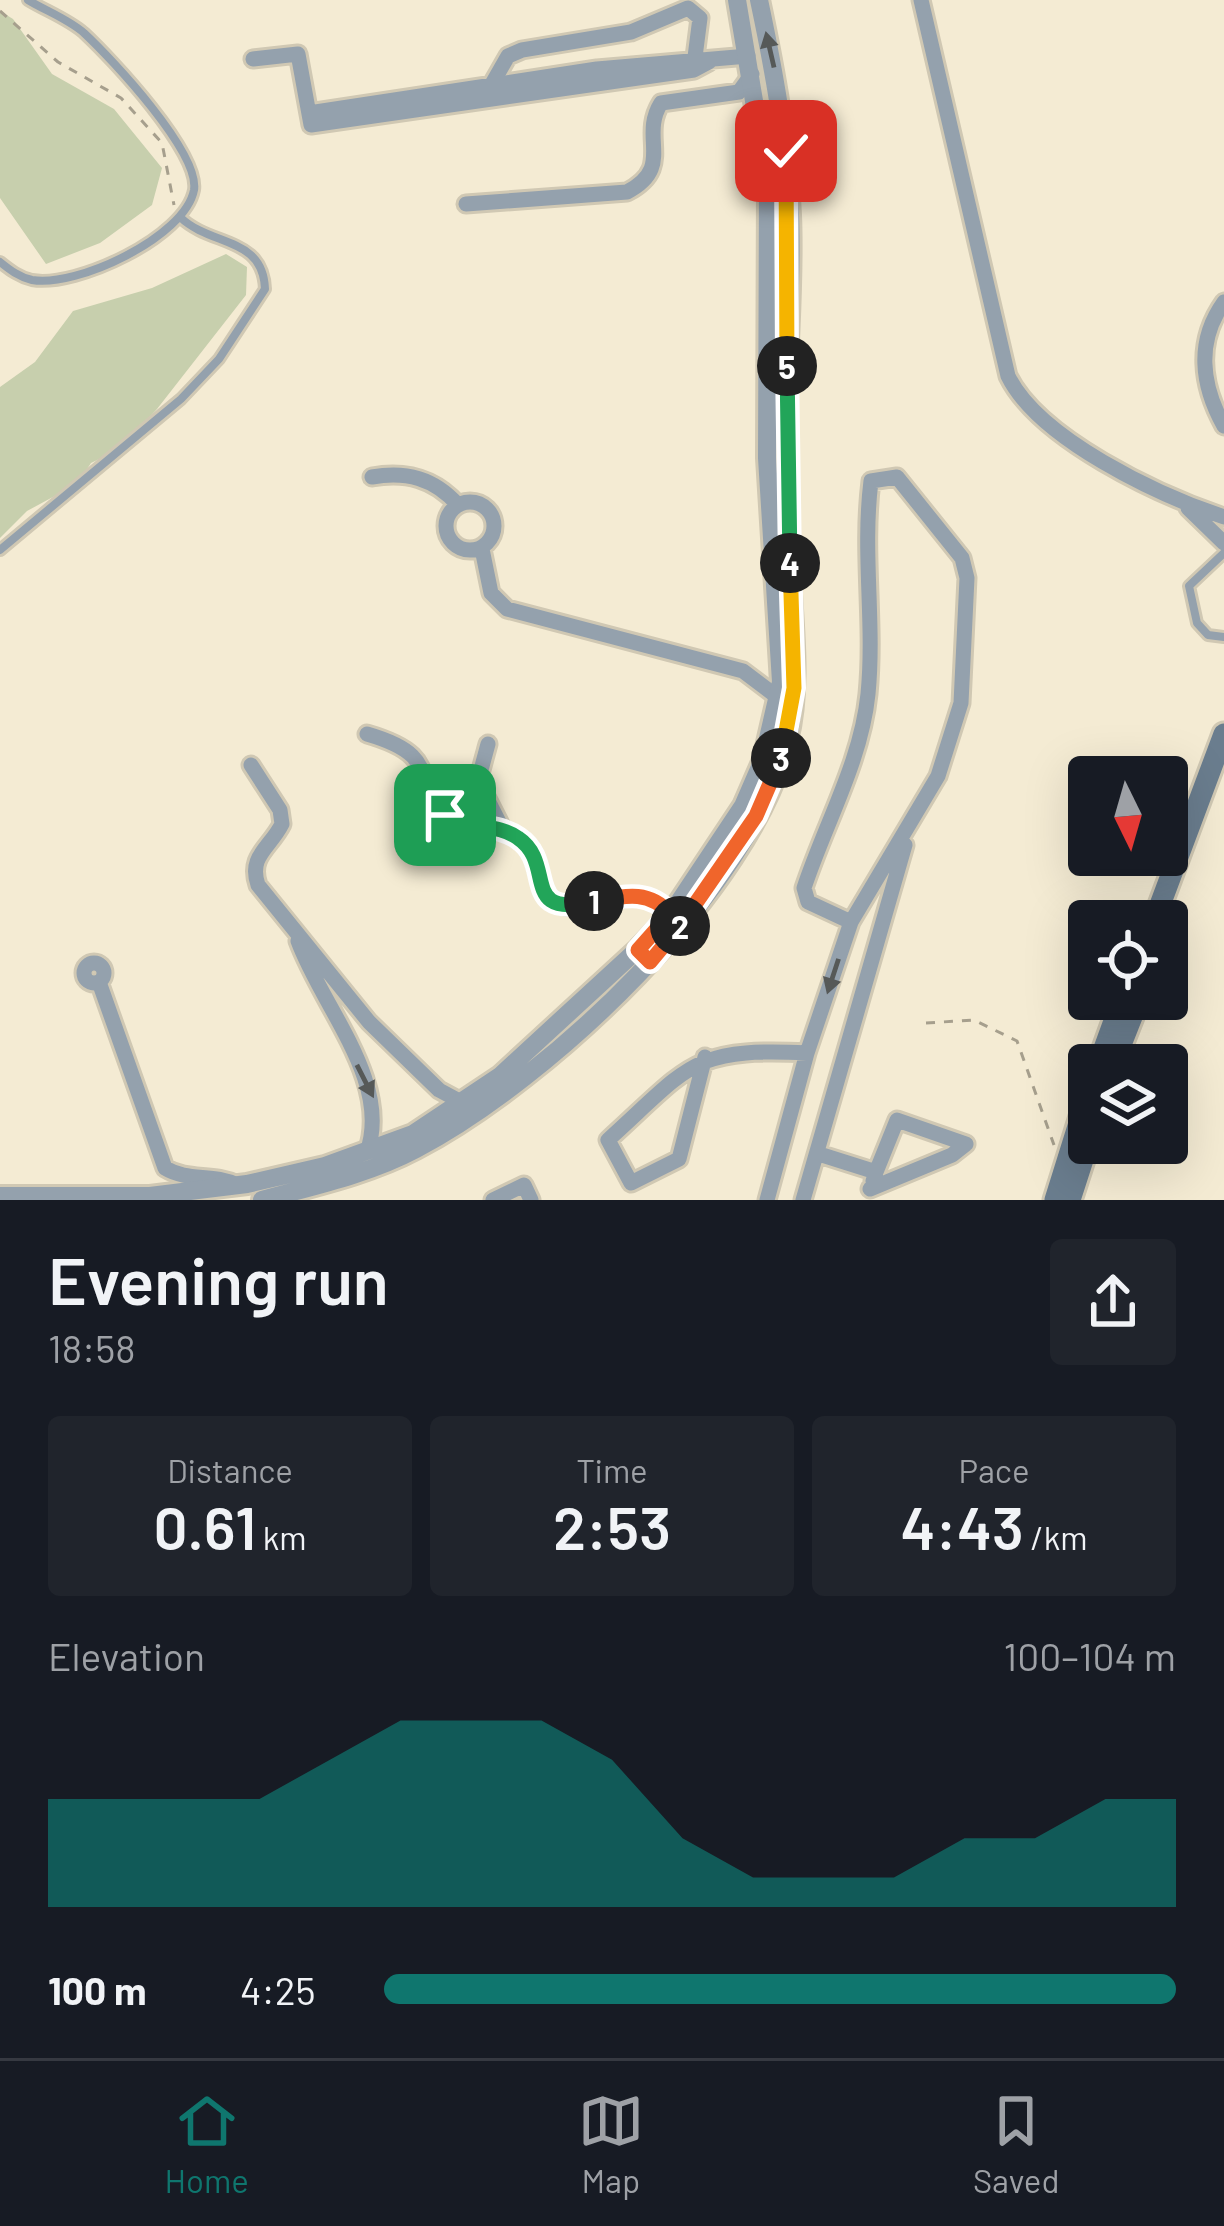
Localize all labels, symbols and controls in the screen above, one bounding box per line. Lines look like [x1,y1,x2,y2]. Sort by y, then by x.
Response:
one-way arrow [759,30,778,68]
pin [735,100,837,202]
icon: check [753,118,819,184]
pin: 5 [757,336,817,396]
text: 5 [778,346,796,386]
pin: 4 [760,533,820,593]
text: 4 [780,543,800,583]
pin: 3 [751,728,811,788]
text: 3 [772,738,790,778]
north arrow [1068,756,1188,876]
map controls [1068,756,1188,1164]
pin [394,764,496,866]
icon: arrive [412,782,478,848]
pin: 1 [564,871,624,931]
text: 1 [588,881,600,921]
pin: 2 [650,896,710,956]
button: locate [1068,900,1188,1020]
text: 2 [671,906,689,946]
one-way arrow [823,958,842,995]
button: layers [1068,1044,1188,1164]
one-way arrow [354,1064,374,1099]
text: Evening run [48,1239,389,1318]
button: share [1050,1239,1176,1365]
text: 18:58 [48,1324,136,1371]
text: Distance [167,1450,293,1490]
text: Time [576,1450,648,1490]
text: Pace [959,1450,1029,1490]
text: 0.61 [153,1490,256,1562]
text: 2:53 [553,1490,671,1562]
text: 4:43 [901,1490,1024,1562]
text: km [256,1517,307,1557]
text: /km [1024,1517,1088,1557]
text: Elevation [48,1632,205,1679]
text: 100–104 m [1004,1632,1176,1679]
text: 100 m [48,1966,147,2013]
text: 4:25 [240,1966,316,2013]
tab: Home [165,2088,249,2200]
tab: Map [578,2088,644,2200]
tab: Saved [973,2088,1059,2200]

